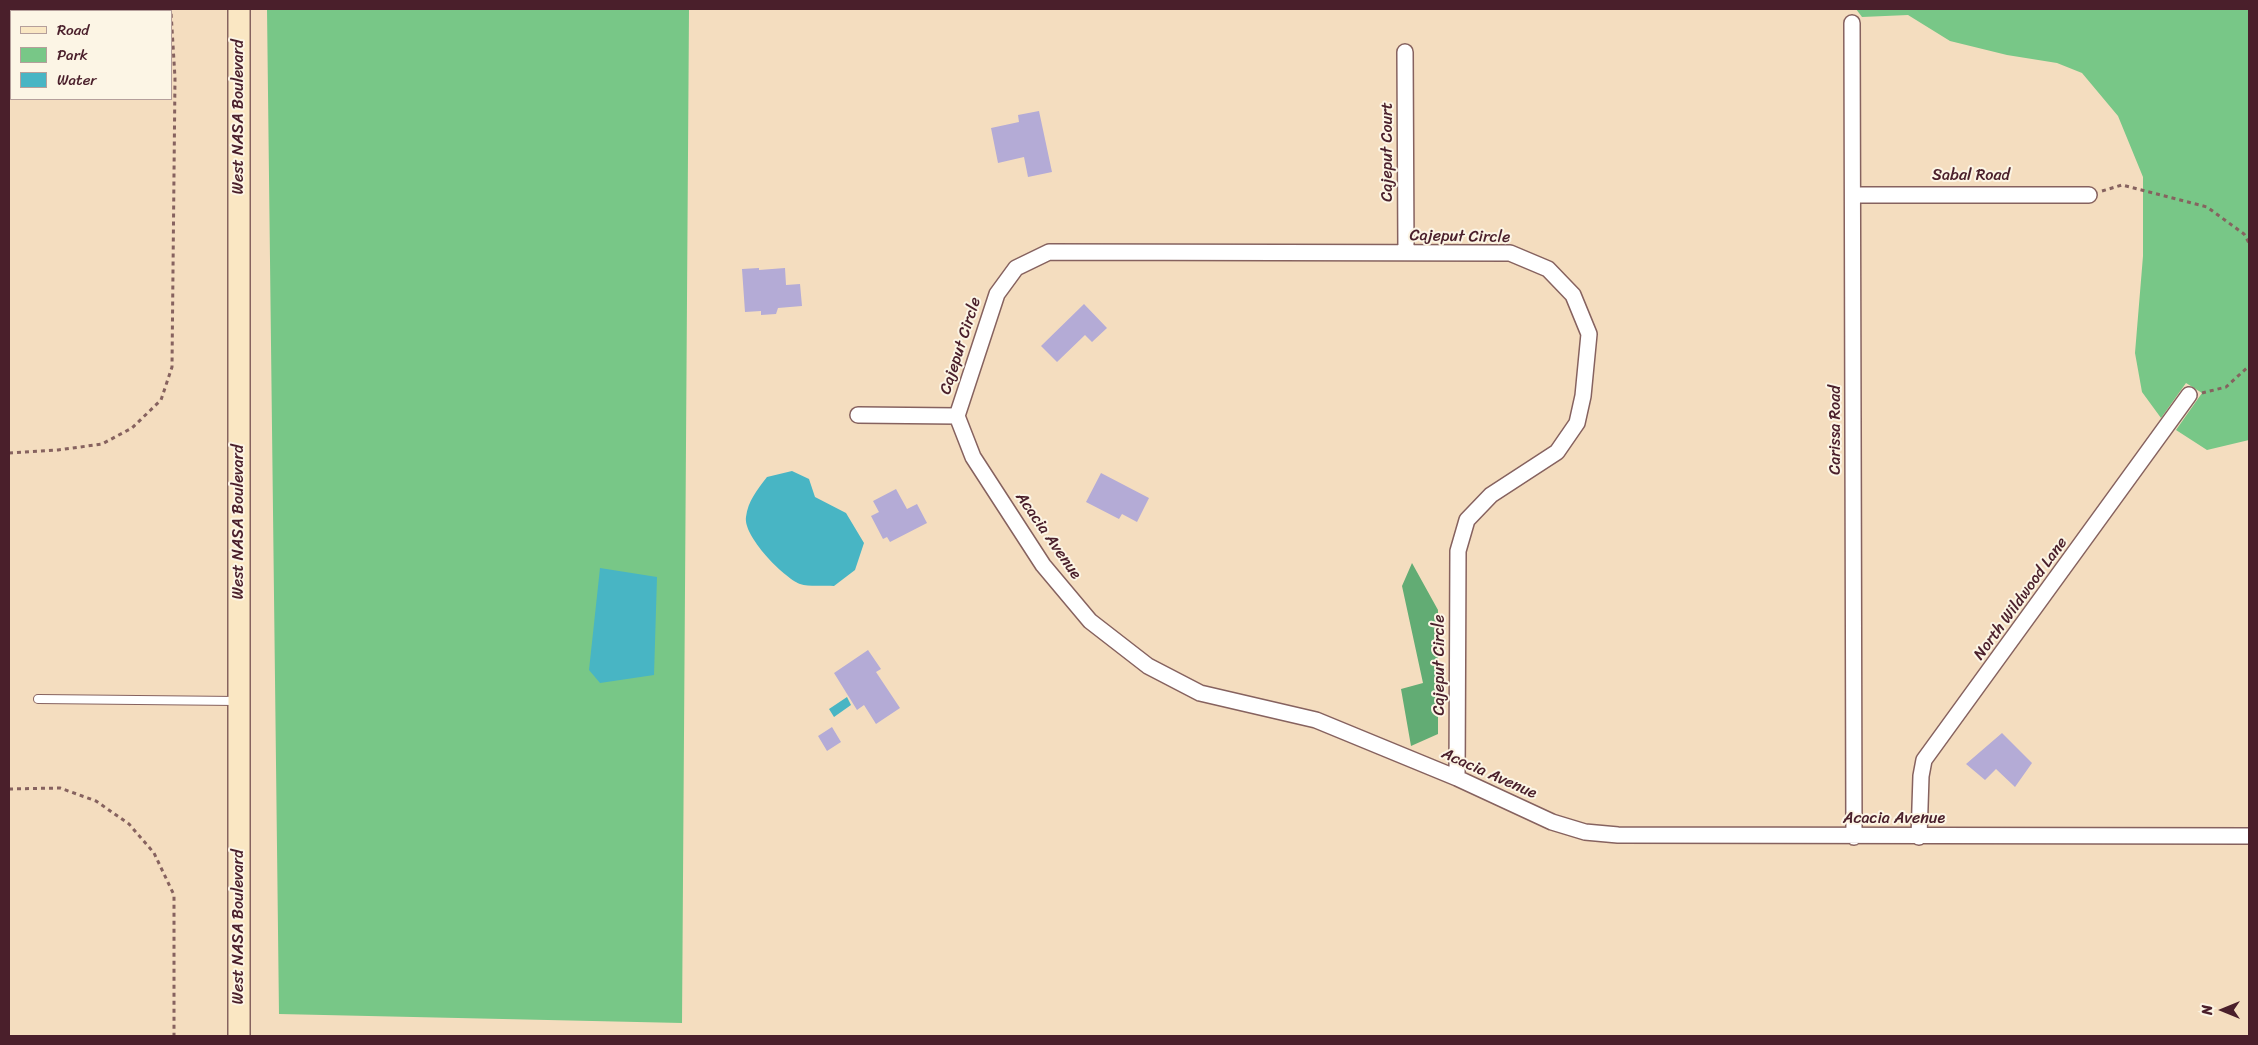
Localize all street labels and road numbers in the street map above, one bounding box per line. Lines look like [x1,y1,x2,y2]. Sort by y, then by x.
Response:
street label: West NASA Boulevard [229,40,249,194]
street label: Cajeput Court [1378,102,1398,202]
street label: Sabal Road [1932,166,2010,186]
street label: Cajeput Circle [1409,227,1511,247]
street label: Cajeput Circle [936,295,986,397]
street label: Carissa Road [1826,385,1846,475]
street label: West NASA Boulevard [229,445,249,599]
street label: Acacia Avenue [1011,489,1085,583]
street label: North Wildwood Lane [1970,534,2072,664]
street label: Cajeput Circle [1430,615,1450,715]
street label: Acacia Avenue [1438,744,1540,804]
street label: Acacia Avenue [1843,809,1945,829]
street label: West NASA Boulevard [229,850,249,1004]

